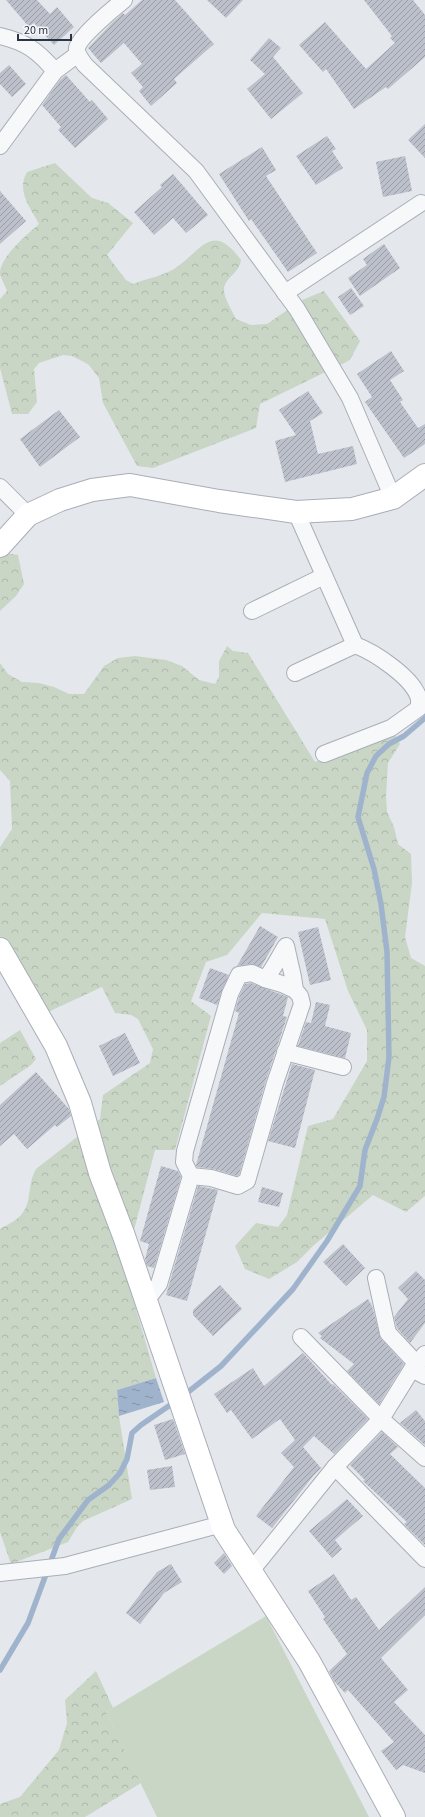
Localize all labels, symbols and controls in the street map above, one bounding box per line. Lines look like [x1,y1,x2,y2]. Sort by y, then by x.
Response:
scale bar [18,16,71,42]
text: 20 m [24,22,48,39]

